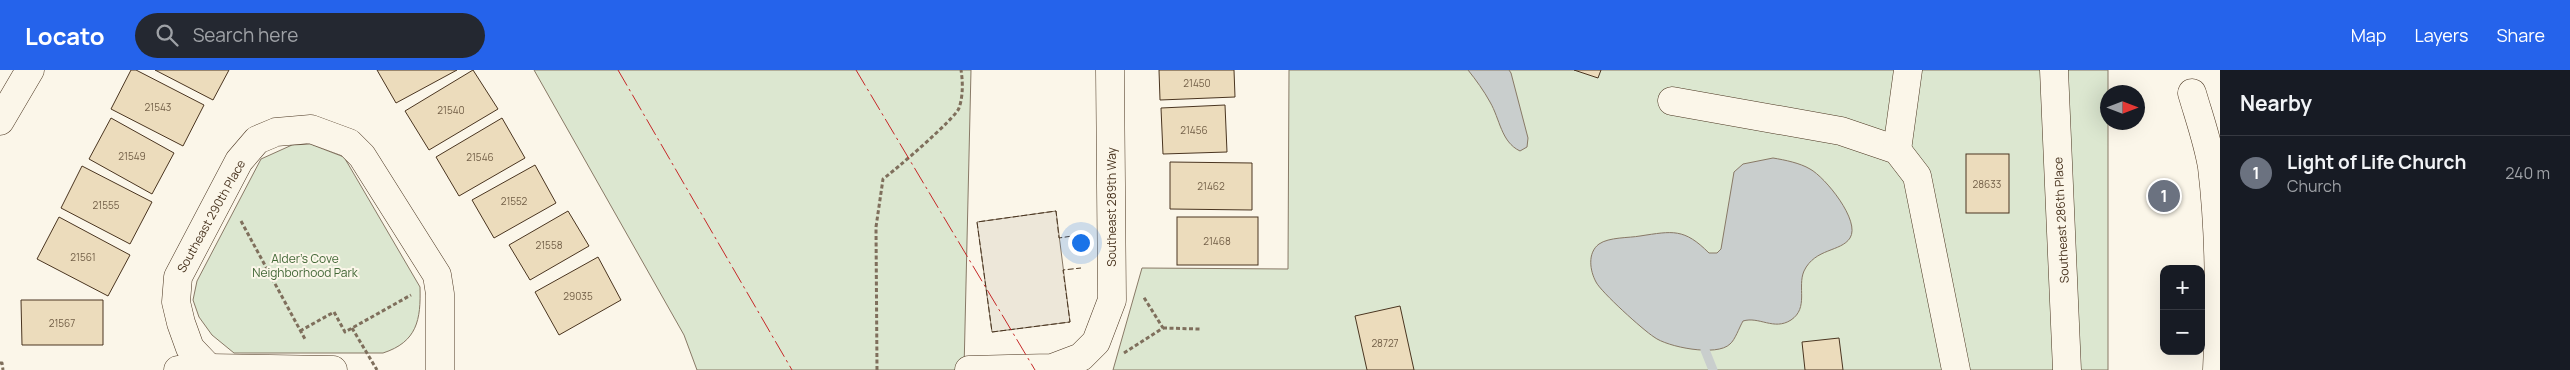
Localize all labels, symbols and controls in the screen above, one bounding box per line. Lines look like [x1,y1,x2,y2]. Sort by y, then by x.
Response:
search box [135,13,485,58]
text: Locato [25,19,105,52]
icon: search [153,21,181,49]
text: Search here [193,22,298,48]
text: Map [2351,23,2386,47]
text: Layers [2414,23,2468,47]
text: Share [2496,23,2545,47]
house number: 21450 [1183,76,1211,90]
north arrow [2100,85,2145,130]
text: Nearby [2240,89,2312,117]
house number: 21543 [145,100,171,114]
house number: 21540 [437,103,465,117]
house number: 21456 [1180,123,1208,137]
street label: Southeast 289th Way [1103,147,1120,267]
house number: 21549 [118,149,146,163]
text: Light of Life Church [2287,149,2466,175]
house number: 21546 [466,150,494,164]
street label: Southeast 290th Place [173,156,249,276]
street label: Southeast 286th Place [2049,156,2073,284]
text: 1 [2252,162,2260,184]
text: 240 m [2505,162,2550,184]
text: Church [2287,175,2341,197]
house number: 28633 [1973,177,2001,191]
pin: 1 [2148,177,2180,215]
house number: 21462 [1197,179,1225,193]
house number: 21552 [501,194,528,208]
house number: 21555 [93,198,120,212]
your location [1068,230,1094,256]
house number: 21468 [1203,234,1231,248]
house number: 21558 [536,238,563,252]
house number: 21561 [70,250,96,264]
park label: Alder's Cove Neighborhood Park [252,250,359,281]
map controls [2160,265,2205,355]
button: + [2160,265,2205,310]
house number: 29035 [563,289,593,303]
button: − [2160,310,2205,355]
house number: 21567 [49,316,75,330]
house number: 28727 [1371,336,1399,350]

